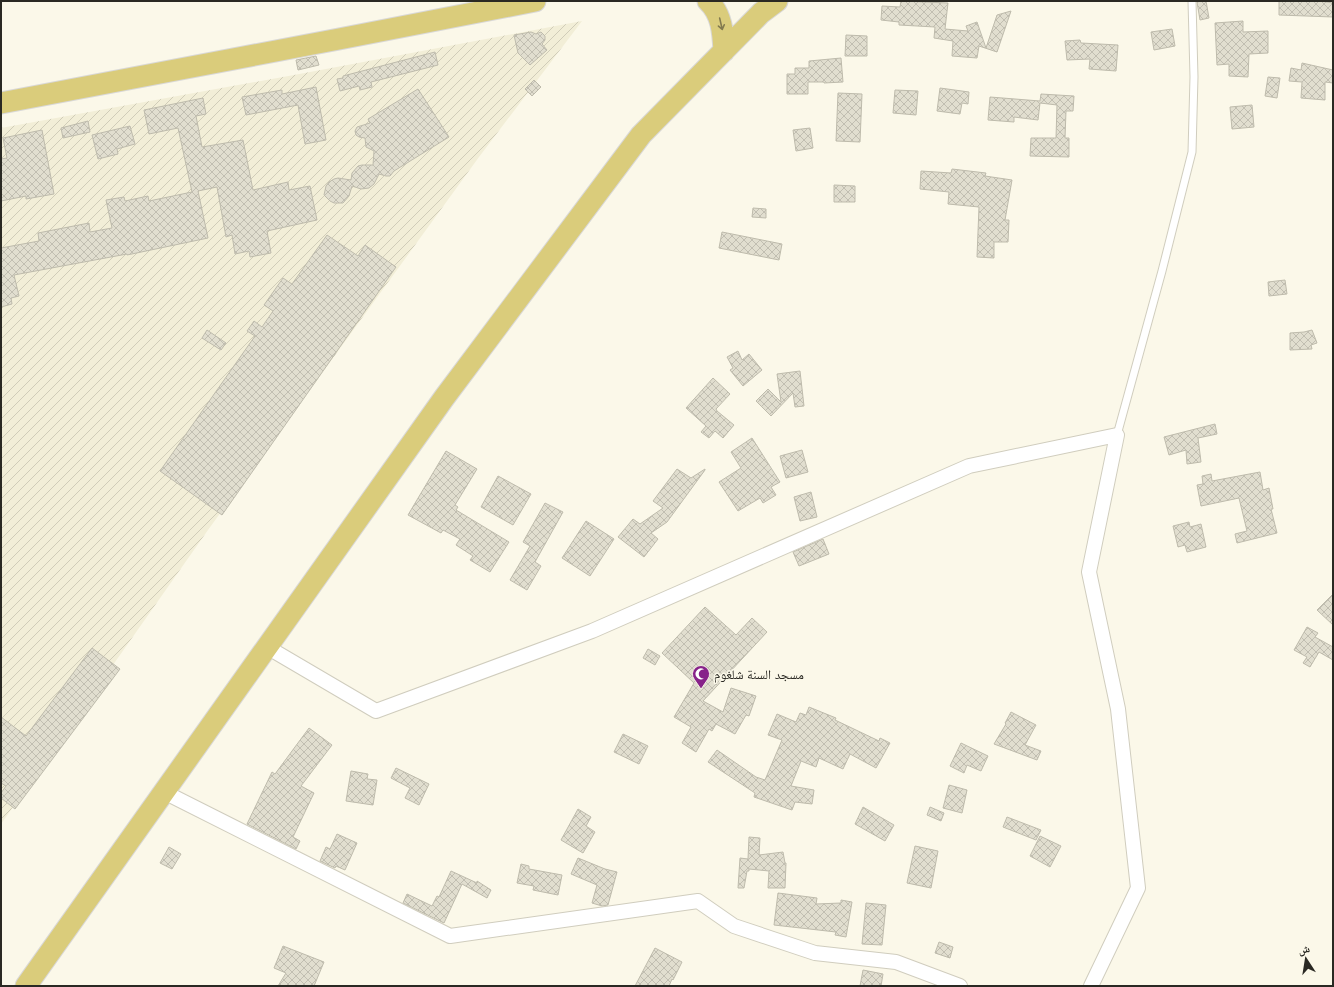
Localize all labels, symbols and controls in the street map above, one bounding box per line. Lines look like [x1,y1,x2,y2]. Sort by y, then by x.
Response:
one-way arrow [717,17,725,30]
mosque icon: مسجد السنة شلغوم [691,664,711,689]
place label: مسجد السنة شلغوم [714,666,804,683]
north arrow [1286,939,1326,979]
text: ش [1297,941,1312,958]

